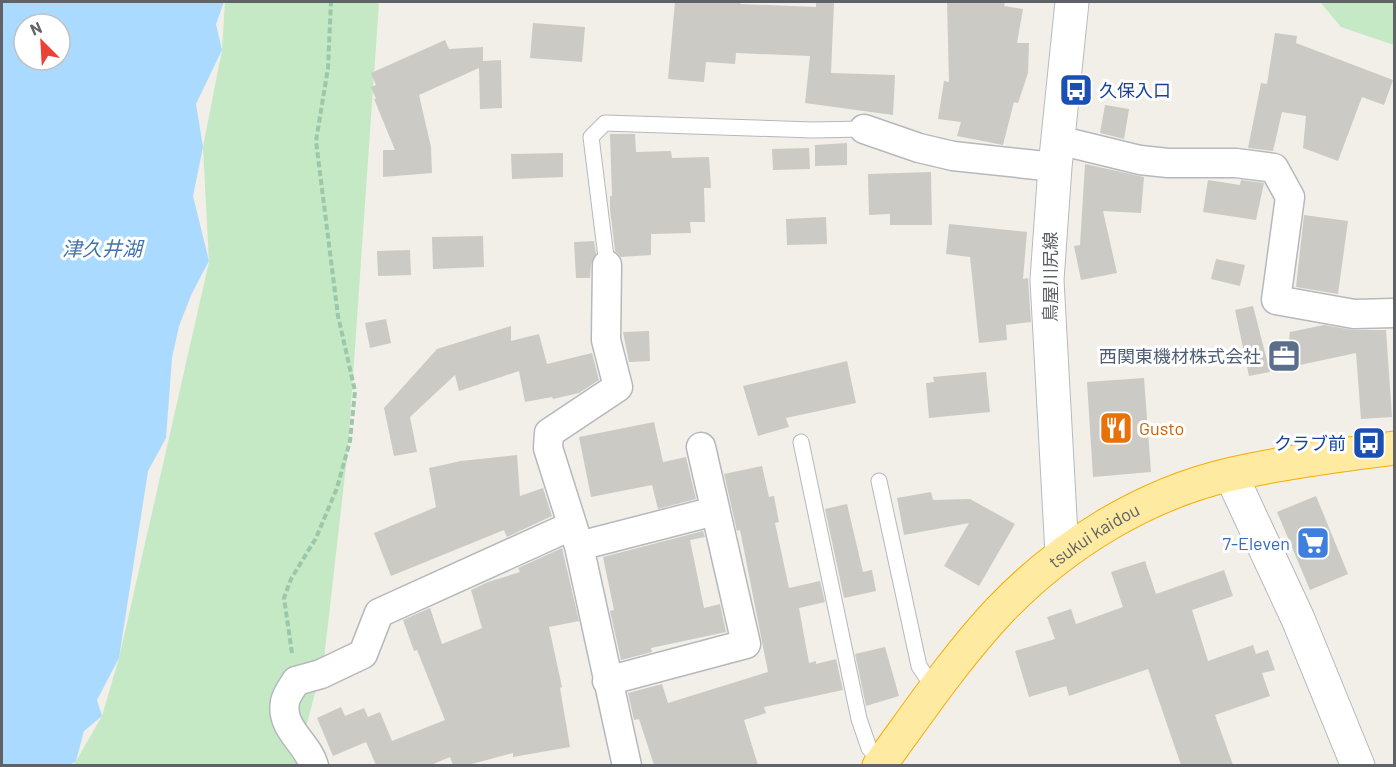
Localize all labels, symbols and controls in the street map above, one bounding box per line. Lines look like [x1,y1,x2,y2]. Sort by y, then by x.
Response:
north arrow [12,12,72,72]
text: N [27,17,44,39]
bus stop icon: 久保入口 [1058,72,1094,108]
place label: 久保入口 [1099,79,1171,101]
street label: 鳥屋川尻線 [1039,232,1061,322]
water label: 津久井湖 [62,236,145,260]
office icon: 西関東機材株式会社 [1266,338,1302,374]
place label: 西関東機材株式会社 [1099,345,1261,367]
restaurant icon: Gusto [1098,410,1134,446]
place label: Gusto [1139,417,1184,439]
bus stop icon: クラブ前 [1351,425,1387,461]
place label: クラブ前 [1274,432,1346,454]
street label: tsukui kaidou [1044,498,1143,572]
supermarket icon: 7-Eleven [1295,525,1331,561]
place label: 7-Eleven [1222,532,1290,554]

